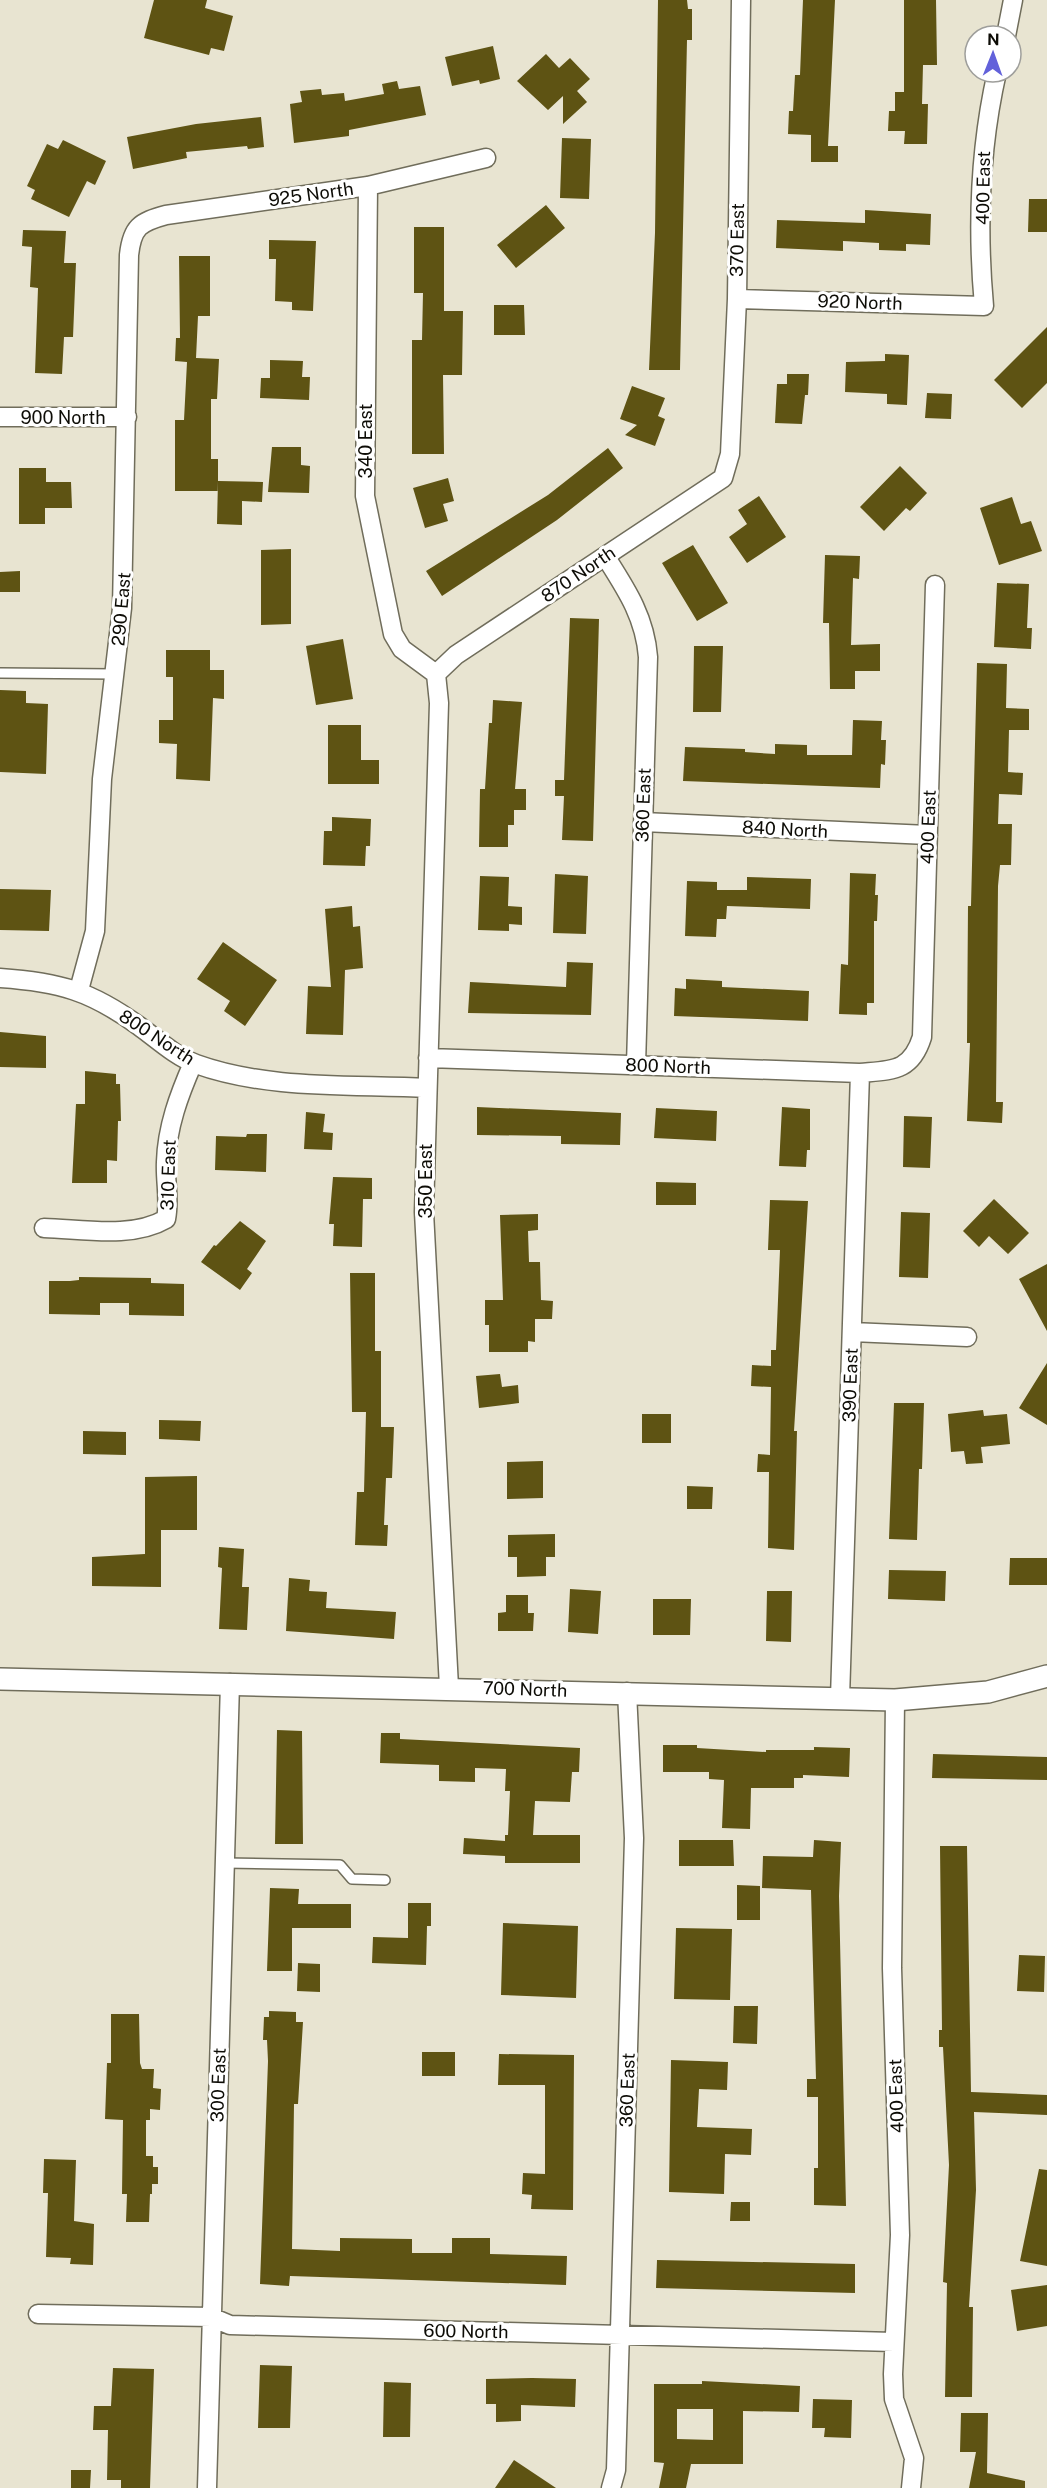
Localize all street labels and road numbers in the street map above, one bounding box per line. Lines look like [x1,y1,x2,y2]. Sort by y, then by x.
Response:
street label: 400 East [972,151,994,225]
street label: 925 North [267,178,355,210]
street label: 370 East [726,203,748,277]
street label: 920 North [817,290,903,314]
street label: 340 East [355,404,376,478]
street label: 900 North [20,407,106,428]
street label: 870 North [537,542,619,606]
street label: 290 East [107,571,135,647]
street label: 360 East [631,767,655,843]
street label: 400 East [916,789,940,865]
street label: 840 North [741,816,829,842]
street label: 800 North [115,1005,199,1069]
street label: 800 North [625,1054,711,1078]
street label: 310 East [156,1139,180,1211]
street label: 350 East [415,1143,436,1219]
street label: 390 East [838,1347,862,1423]
street label: 700 North [482,1677,568,1701]
street label: 300 East [206,2047,230,2123]
street label: 360 East [615,2052,639,2128]
street label: 400 East [884,2058,908,2134]
street label: 600 North [423,2320,509,2342]

